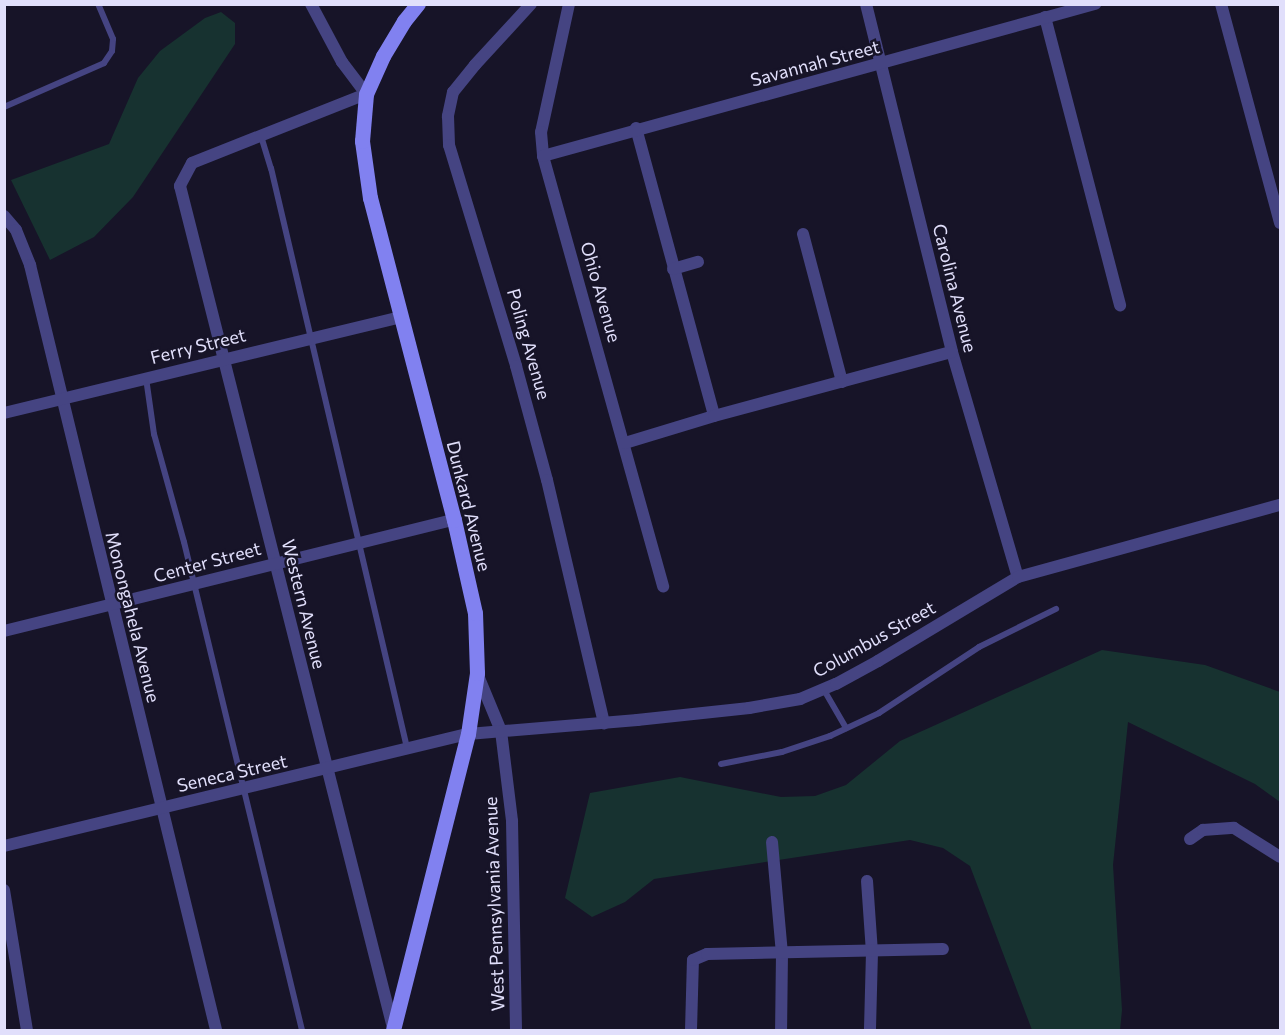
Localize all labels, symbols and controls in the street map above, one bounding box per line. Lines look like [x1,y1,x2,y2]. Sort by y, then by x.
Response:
street label: Savannah Street [748,35,882,91]
street label: Carolina Avenue [929,221,981,355]
street label: Ohio Avenue [576,239,626,345]
street label: Poling Avenue [503,286,555,402]
street label: Ferry Street [148,324,248,368]
street label: Dunkard Avenue [442,439,496,573]
street label: Monongahela Avenue [101,529,165,705]
street label: Center Street [151,537,263,587]
street label: Western Avenue [278,537,330,671]
street label: Columbus Street [809,596,939,682]
street label: Seneca Street [175,750,289,796]
street label: West Pennsylvania Avenue [479,796,509,1012]

